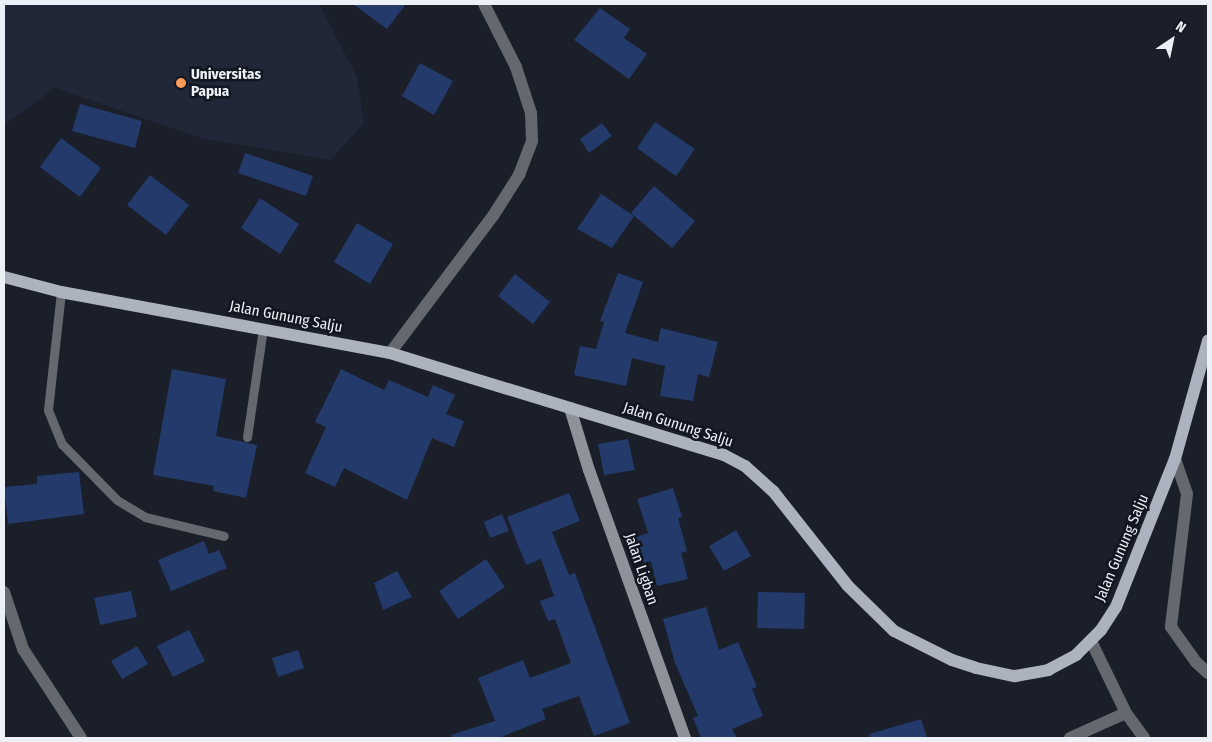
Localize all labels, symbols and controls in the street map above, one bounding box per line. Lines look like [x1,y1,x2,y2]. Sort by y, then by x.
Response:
north arrow [1147,15,1197,65]
text: N [1172,18,1189,37]
place label: Universitas Papua [191,65,261,100]
marker: Universitas Papua [175,77,187,89]
street label: Jalan Gunung Salju [228,297,344,337]
street label: Jalan Gunung Salju [621,399,735,451]
street label: Jalan Gunung Salju [1091,492,1153,604]
street label: Jalan Ligban [620,531,662,607]

